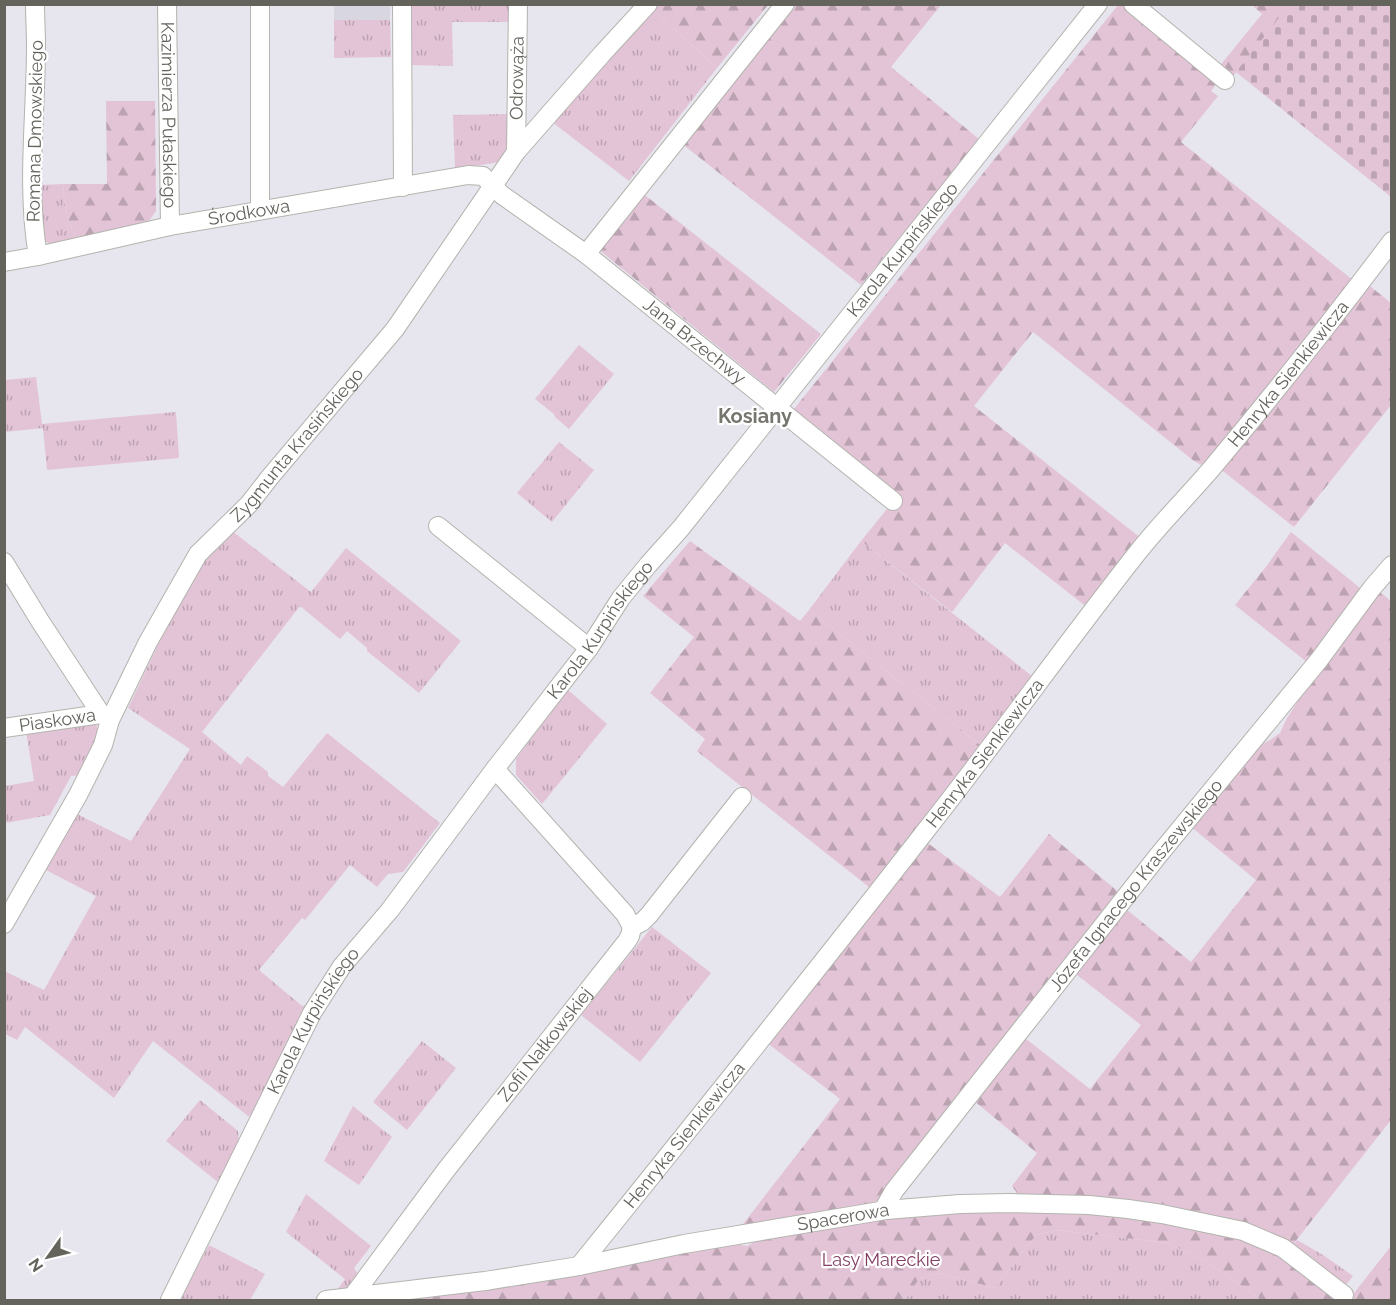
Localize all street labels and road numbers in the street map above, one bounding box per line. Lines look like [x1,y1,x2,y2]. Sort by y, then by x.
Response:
street label: Kazimierza Pułaskiego [157,22,181,209]
street label: Odrowąża [505,36,528,120]
street label: Romana Dmowskiego [22,39,47,222]
street label: Karola Kurpińskiego [842,178,962,321]
street label: Środkowa [206,195,291,229]
street label: Jana Brzechwy [639,293,750,389]
street label: Henryka Sienkiewicza [1223,296,1353,451]
street label: Zygmunta Krasińskiego [226,363,368,526]
street label: Karola Kurpińskiego [542,556,657,703]
street label: Henryka Sienkiewicza [921,674,1048,831]
street label: Piaskowa [18,704,97,736]
street label: Józefa Ignacego Kraszewskiego [1044,775,1227,995]
street label: Karola Kurpińskiego [263,943,363,1097]
street label: Zofii Nałkowskiej [494,983,596,1105]
street label: Henryka Sienkiewicza [619,1058,749,1212]
street label: Spacerowa [796,1199,891,1235]

